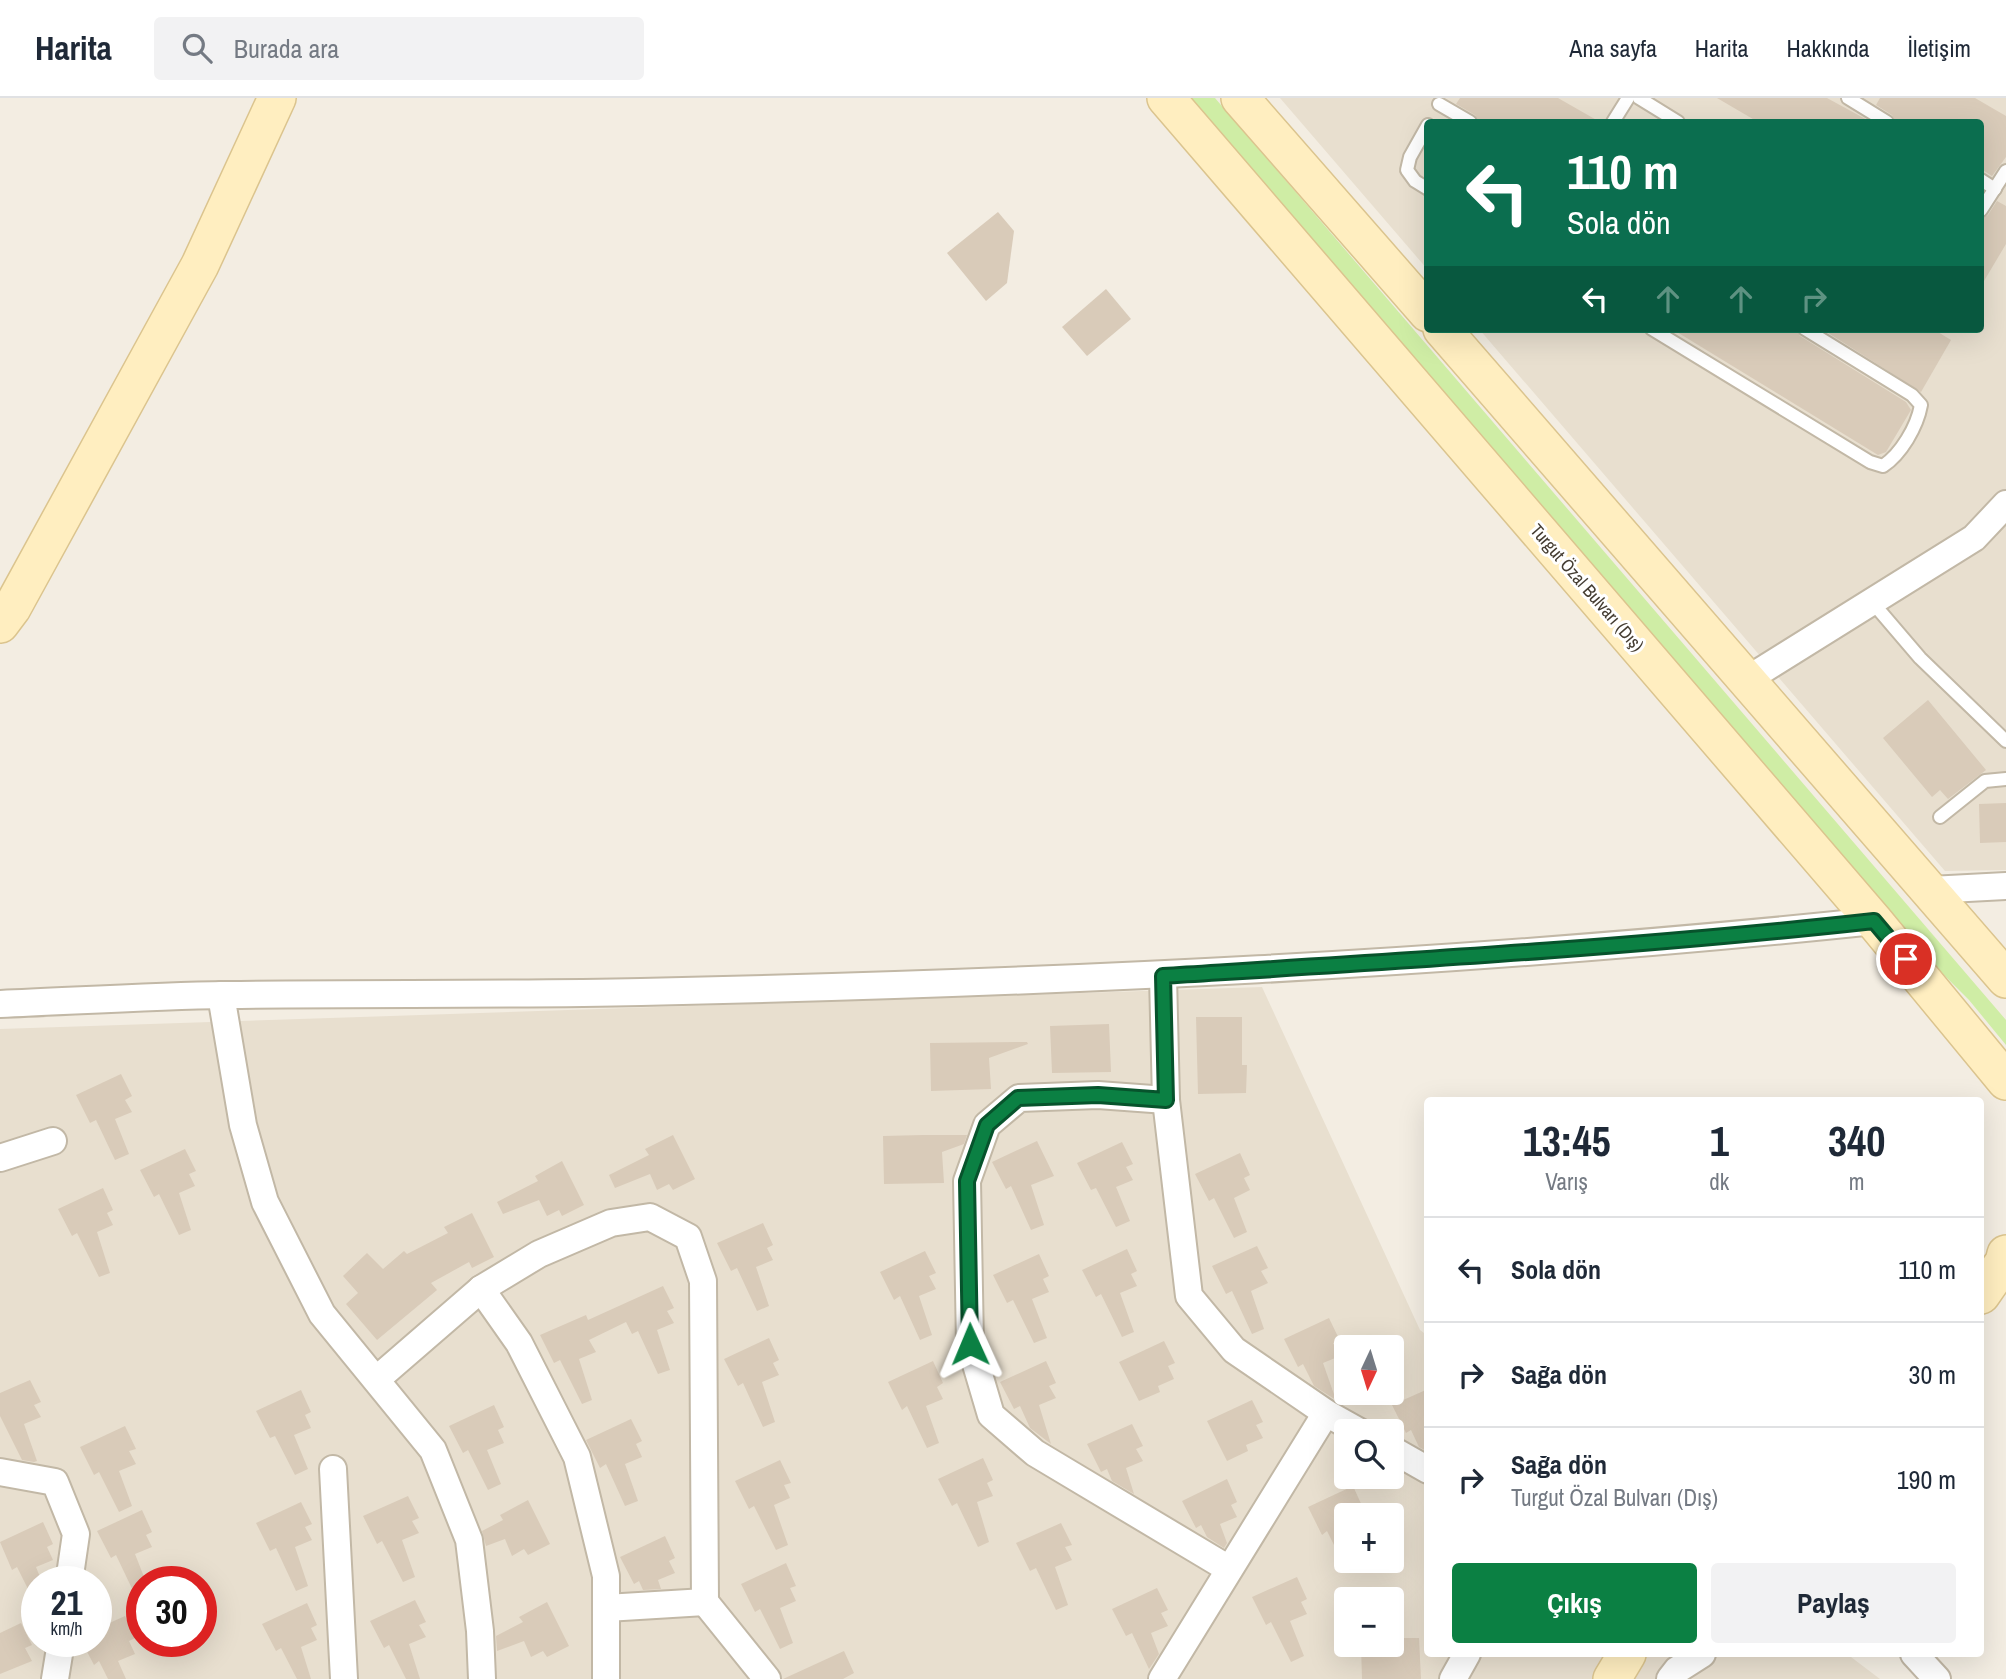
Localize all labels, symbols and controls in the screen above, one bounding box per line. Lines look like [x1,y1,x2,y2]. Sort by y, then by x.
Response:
search box [154,17,644,80]
text: Harita [35,26,112,70]
icon: search [178,29,216,67]
text: Burada ara [234,31,339,66]
text: Ana sayfa [1569,32,1657,64]
text: Harita [1695,32,1748,64]
text: Hakkında [1786,32,1870,64]
text: İletişim [1908,32,1971,64]
text: 110 m [1567,138,1679,204]
icon: left [1452,147,1543,238]
text: Sola dön [1567,201,1671,244]
icon: left [1576,280,1614,318]
icon: ahead [1649,280,1687,318]
icon: ahead [1722,280,1760,318]
icon: right [1795,280,1833,318]
street label: Turgut Özal Bulvarı (Dış) [1525,518,1650,657]
pin [1876,929,1936,989]
icon: arrive [1887,940,1925,978]
text: 13:45 [1523,1113,1611,1169]
text: 1 [1710,1113,1729,1169]
text: 340 [1828,1113,1885,1169]
text: Varış [1545,1166,1588,1197]
text: dk [1709,1166,1729,1197]
text: m [1849,1166,1864,1197]
icon: left [1452,1251,1490,1289]
text: Sola dön [1511,1252,1601,1287]
text: 110 m [1898,1252,1956,1287]
position arrow [933,1307,1007,1381]
north arrow [1334,1335,1404,1405]
map controls [1334,1335,1404,1657]
icon: right [1452,1356,1490,1394]
text: Sağa dön [1511,1357,1607,1392]
text: 30 m [1909,1357,1956,1392]
button: search [1334,1419,1404,1489]
text: Sağa dön [1511,1447,1607,1482]
icon: right [1452,1461,1490,1499]
text: 190 m [1897,1462,1956,1497]
text: Turgut Özal Bulvarı (Dış) [1511,1482,1718,1513]
button: + [1334,1503,1404,1573]
button: Çıkış [1452,1563,1697,1643]
button: Paylaş [1711,1563,1956,1643]
speed limit sign: 30 [126,1566,217,1657]
text: 21 [51,1579,82,1626]
button: − [1334,1587,1404,1657]
text: km/h [51,1616,83,1641]

